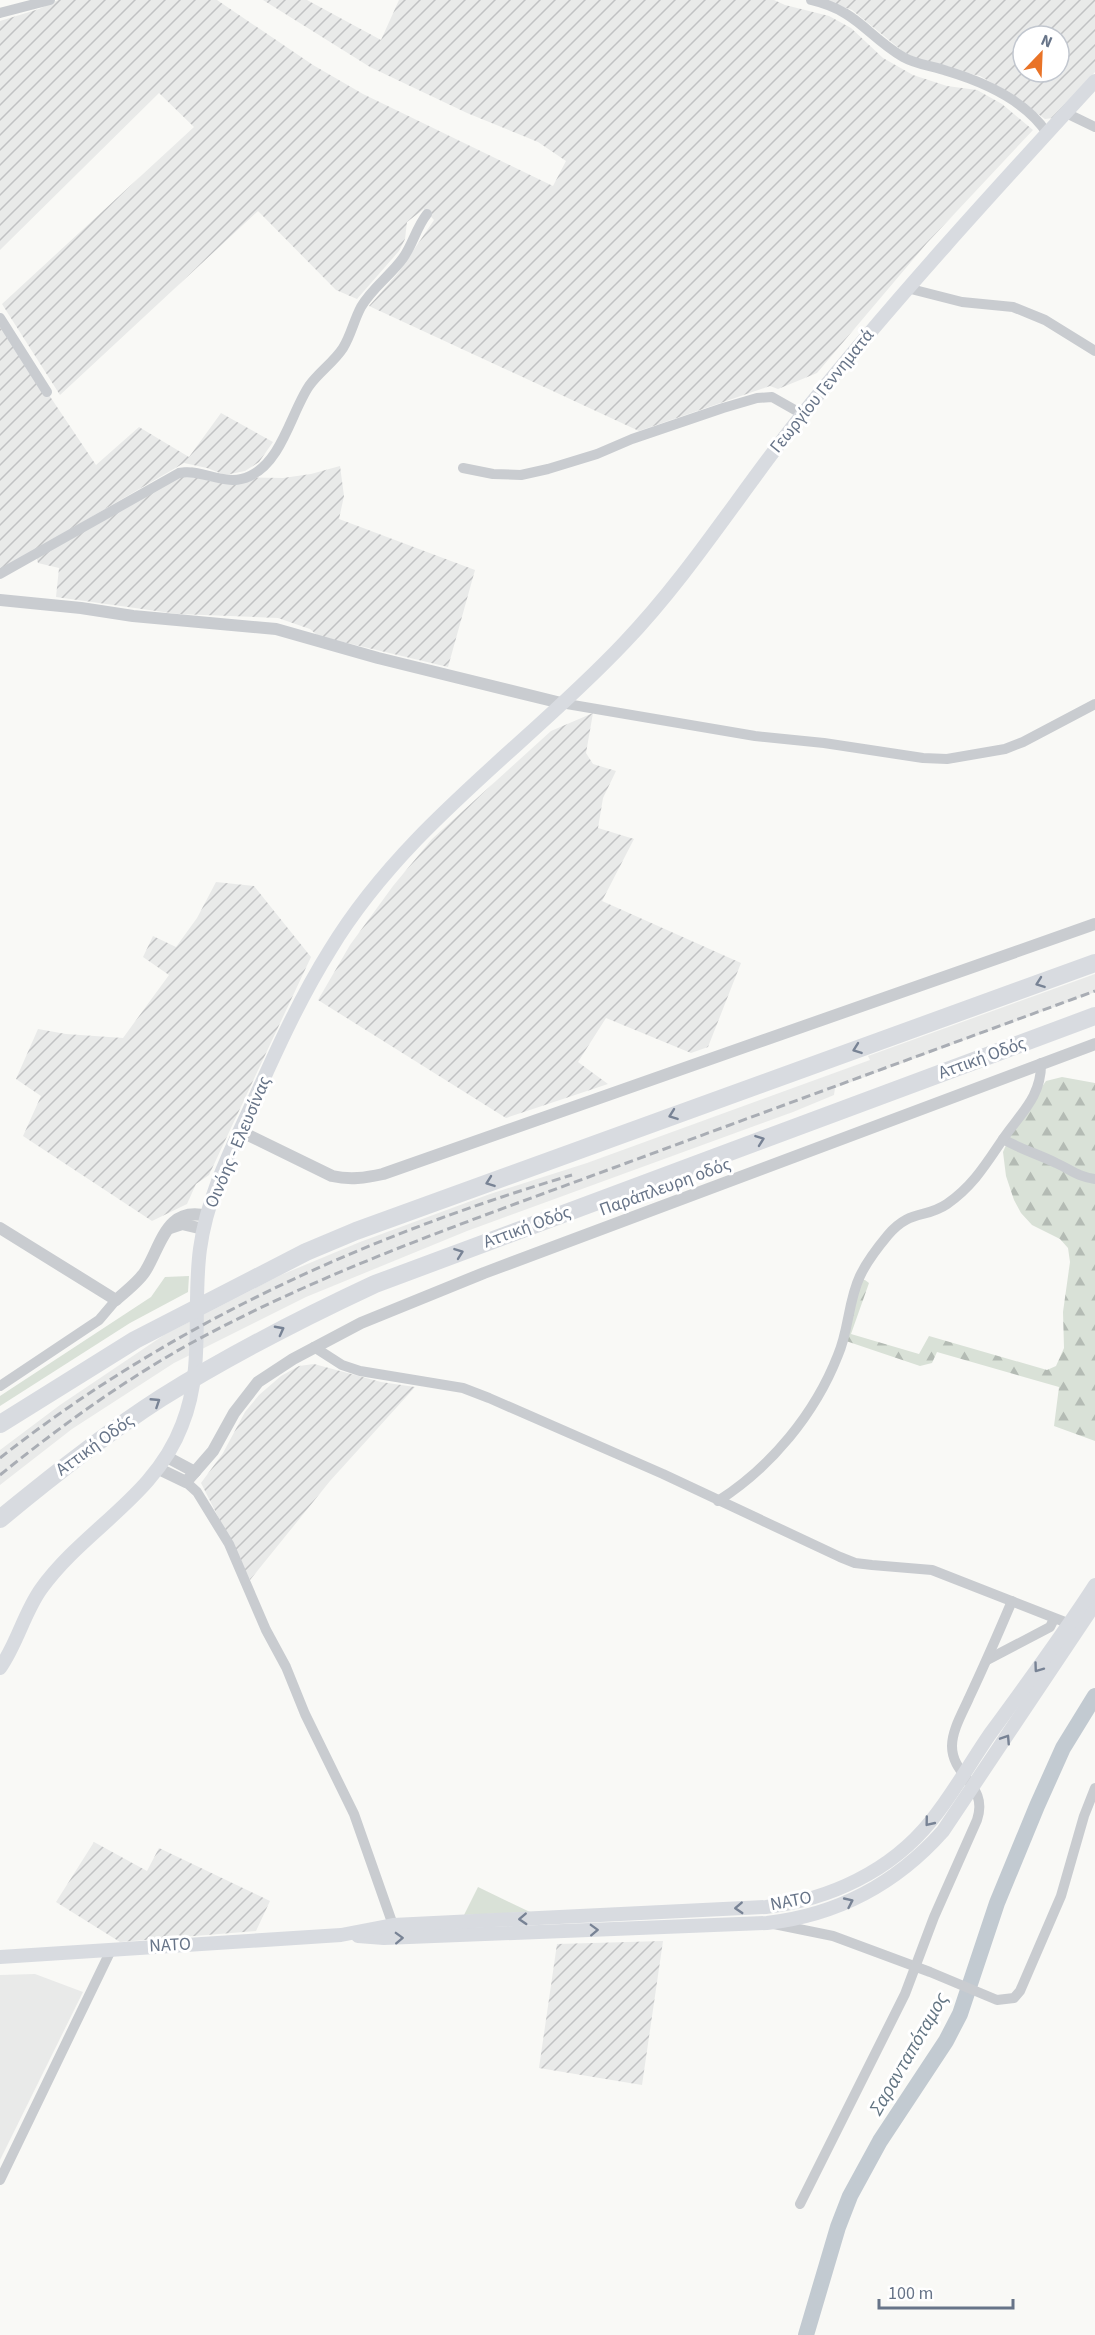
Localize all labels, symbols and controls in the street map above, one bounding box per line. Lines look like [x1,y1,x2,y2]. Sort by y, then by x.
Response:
north arrow [1011,24,1071,84]
text: N [1037,29,1056,53]
street label: Γεωργίου Γεννηματά [764,324,880,458]
one-way arrow [1035,975,1046,988]
street label: Αττική Οδός [935,1031,1029,1085]
one-way arrow [852,1042,862,1055]
street label: Οινόης - Ελευσίνας [199,1072,277,1212]
one-way arrow [668,1108,679,1121]
one-way arrow [754,1135,765,1148]
street label: Παράπλευρη οδός [596,1152,734,1222]
one-way arrow [485,1175,496,1187]
street label: Αττική Οδός [480,1200,574,1254]
one-way arrow [453,1247,464,1260]
one-way arrow [274,1326,285,1337]
one-way arrow [150,1398,161,1409]
street label: Αττική Οδός [51,1408,139,1482]
one-way arrow [1034,1661,1045,1672]
one-way arrow [998,1735,1010,1745]
one-way arrow [926,1815,937,1826]
street label: ΝΑΤΟ [768,1885,814,1917]
one-way arrow [842,1897,853,1909]
one-way arrow [734,1901,743,1914]
one-way arrow [519,1912,528,1925]
one-way arrow [590,1924,599,1937]
street label: ΝΑΤΟ [149,1931,191,1959]
one-way arrow [395,1931,404,1944]
water label: Σαρανταπόταμος [862,1987,956,2121]
scale bar [879,2272,1012,2310]
text: 100 m [888,2281,933,2306]

